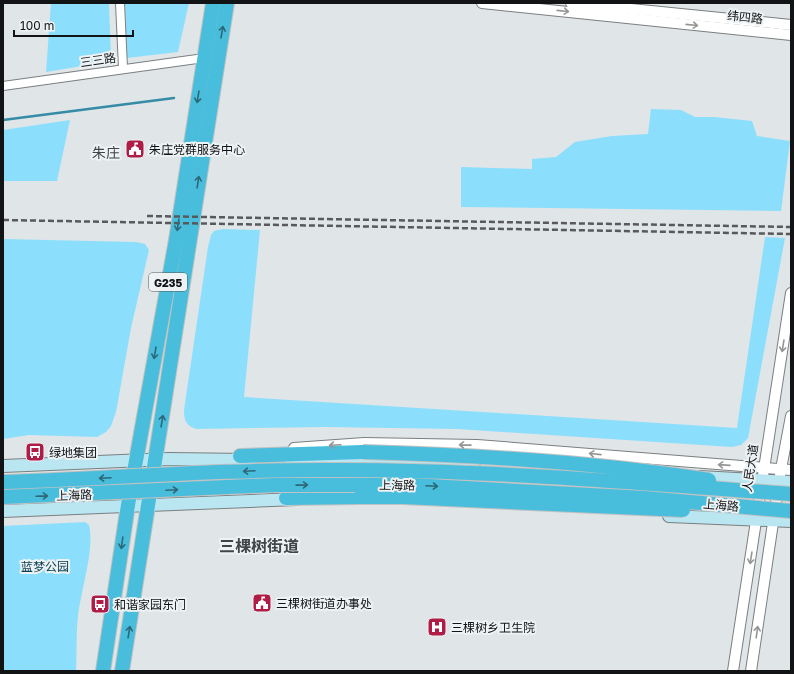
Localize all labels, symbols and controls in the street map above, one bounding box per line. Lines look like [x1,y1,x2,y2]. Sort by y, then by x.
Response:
one-way arrow [556,8,569,15]
street label: 纬四路 [726,8,764,26]
scale bar [14,12,133,38]
text: 100 m [20,18,54,33]
one-way arrow [685,21,698,28]
one-way arrow [218,26,226,39]
street label: 三三路 [79,50,117,70]
one-way arrow [194,90,202,103]
public building icon: 朱庄党群服务中心 [124,138,146,160]
place label: 朱庄党群服务中心 [149,142,245,157]
district label: 朱庄 [92,144,120,161]
one-way arrow [194,176,202,189]
one-way arrow [174,218,182,231]
road number: G235 [149,273,187,291]
one-way arrow [779,339,787,352]
one-way arrow [151,346,159,359]
one-way arrow [158,415,166,428]
bus stop icon: 绿地集团 [24,441,46,463]
one-way arrow [329,441,342,448]
one-way arrow [459,441,472,449]
street label: 人民大道 [739,443,761,493]
place label: 绿地集团 [49,445,97,460]
one-way arrow [589,451,602,458]
one-way arrow [718,462,731,469]
one-way arrow [243,468,256,475]
one-way arrow [99,474,112,482]
street label: 上海路 [379,477,415,493]
one-way arrow [295,481,308,488]
one-way arrow [425,483,438,490]
one-way arrow [165,486,178,494]
street label: 上海路 [56,487,92,503]
one-way arrow [35,492,48,500]
street label: 上海路 [702,496,740,514]
one-way arrow [118,536,126,549]
district label: 三棵树街道 [219,536,299,556]
one-way arrow [747,551,755,564]
park label: 蓝梦公园 [21,559,69,574]
public building icon: 三棵树街道办事处 [251,592,273,614]
bus stop icon: 和谐家园东门 [89,593,111,615]
place label: 三棵树街道办事处 [276,596,372,611]
place label: 和谐家园东门 [114,597,186,612]
hospital icon: 三棵树乡卫生院 [426,616,448,638]
place label: 三棵树乡卫生院 [451,620,535,635]
one-way arrow [125,626,133,639]
one-way arrow [753,626,761,639]

